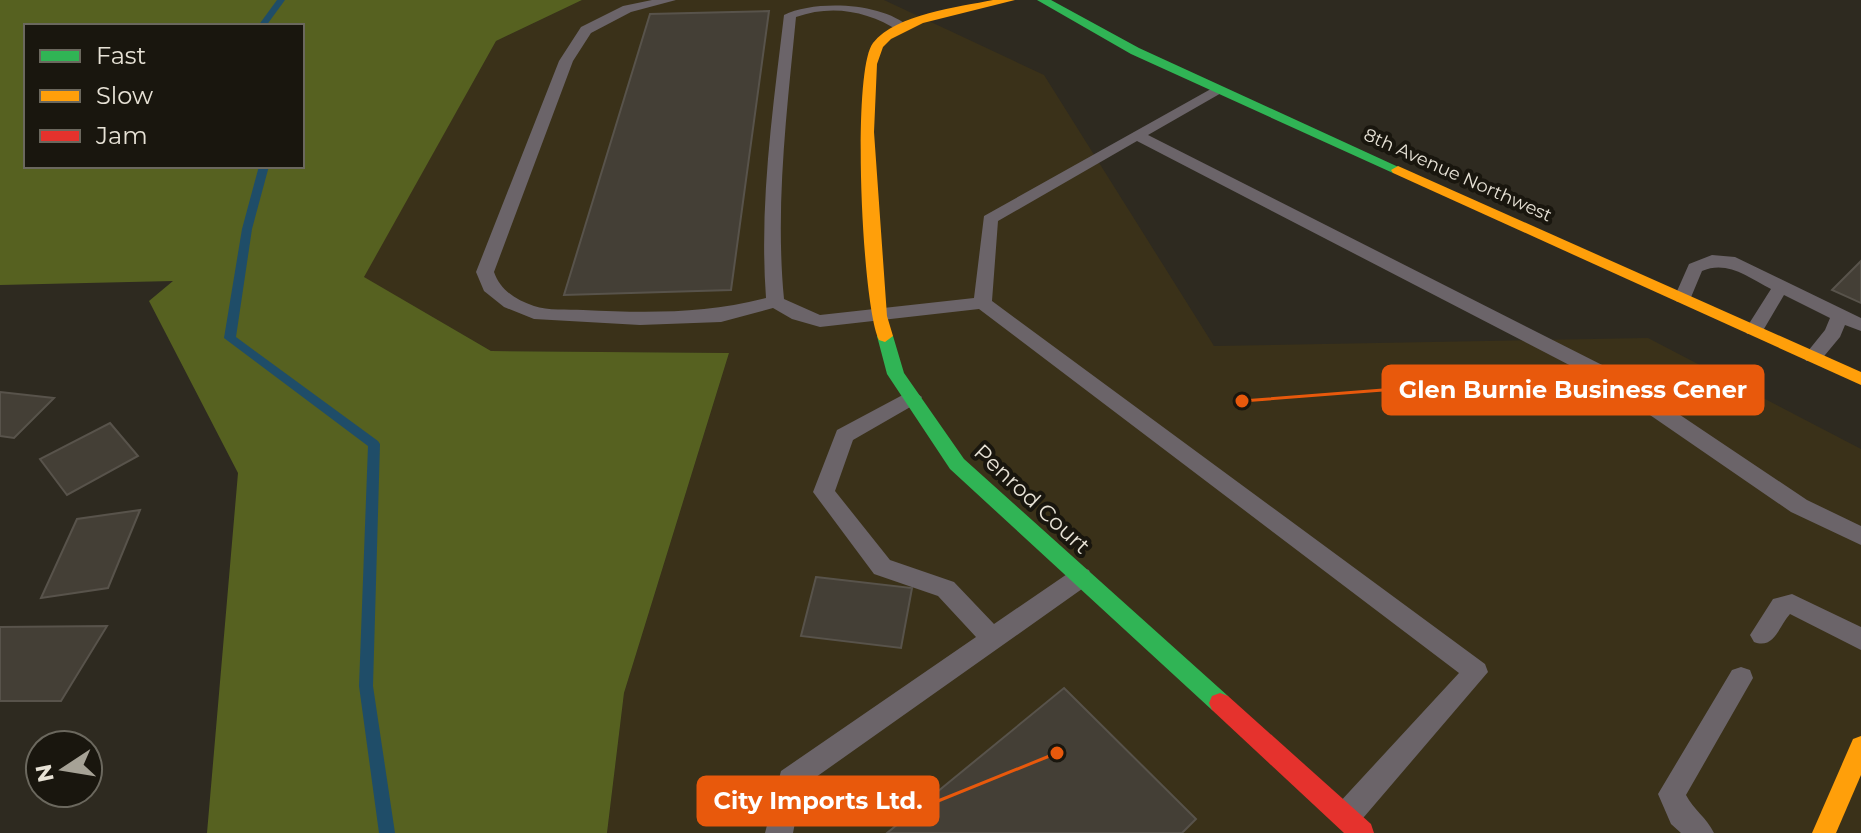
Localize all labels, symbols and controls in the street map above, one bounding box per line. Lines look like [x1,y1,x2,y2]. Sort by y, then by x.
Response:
legend [24,24,304,168]
text: Fast [96,41,147,70]
text: Slow [96,81,153,110]
text: Jam [95,121,148,150]
street label: 8th Avenue Northwest [1361,124,1555,226]
callout: Glen Burnie Business Cener [1383,366,1763,414]
text: Glen Burnie Business Cener [1399,375,1747,404]
street label: Penrod Court [969,439,1096,560]
north arrow [24,729,104,809]
text: N [30,762,60,785]
callout: City Imports Ltd. [698,777,938,825]
text: City Imports Ltd. [714,786,922,815]

